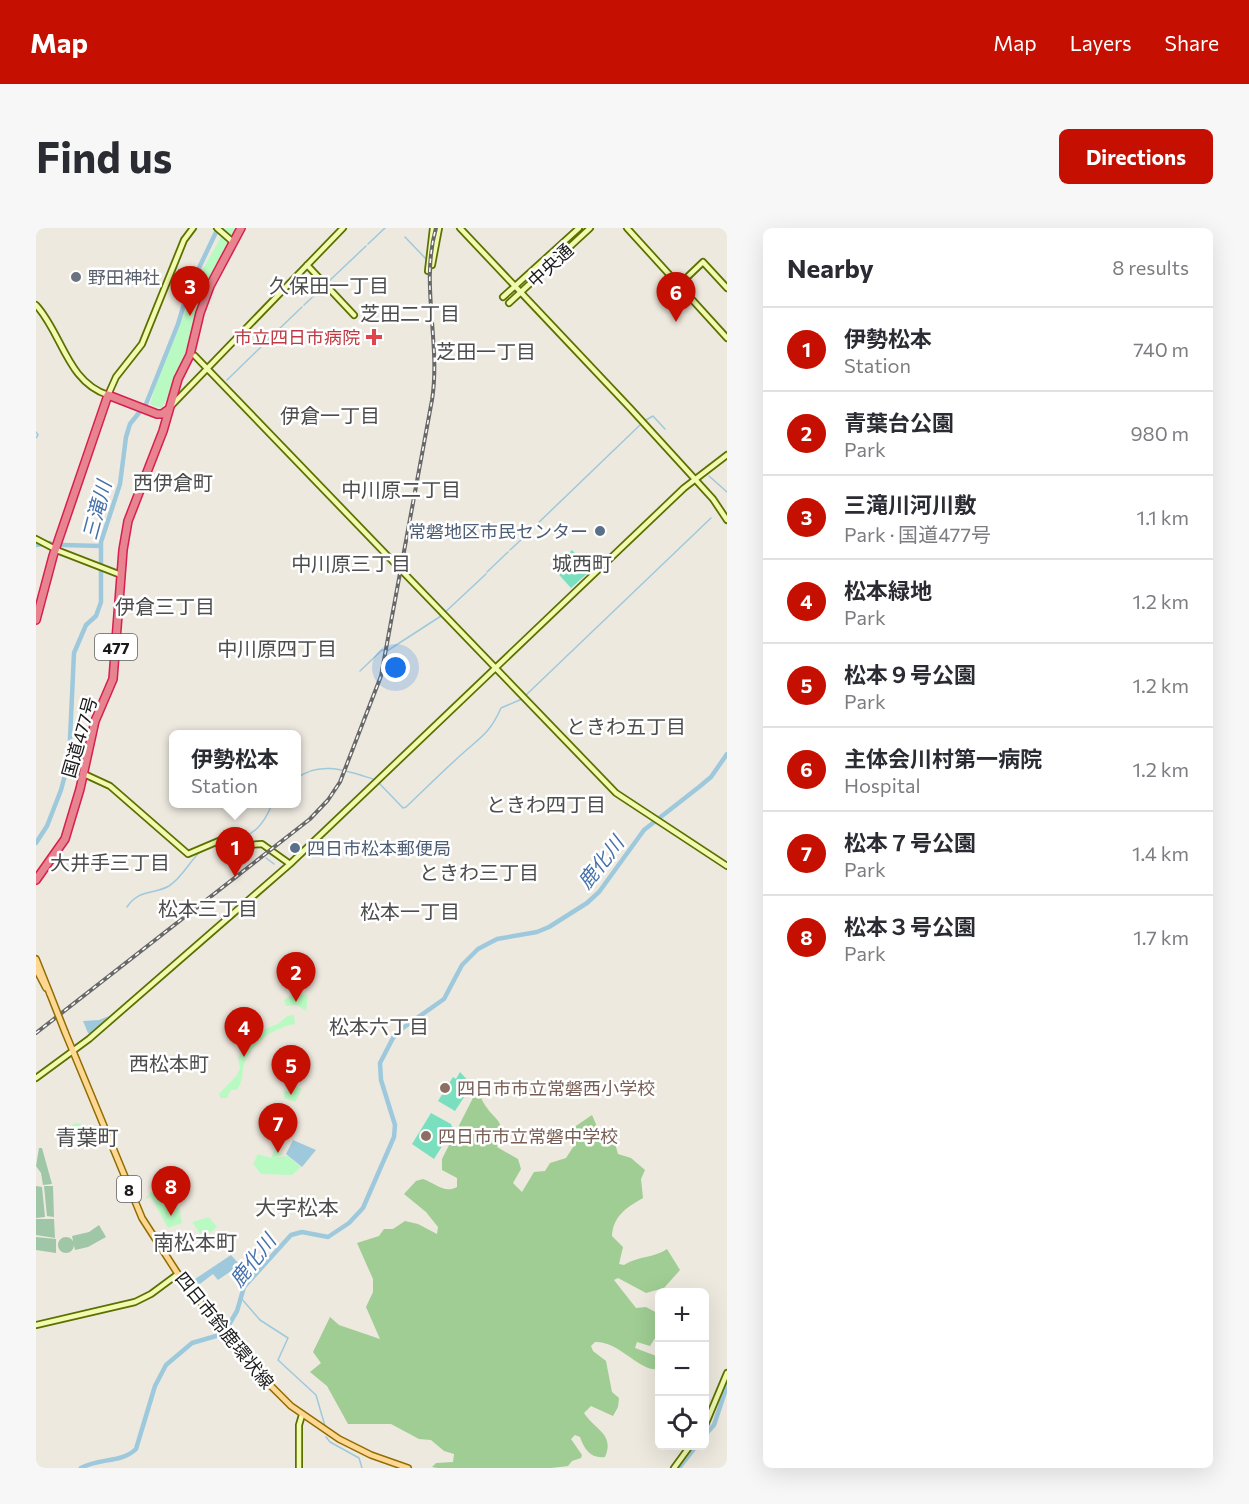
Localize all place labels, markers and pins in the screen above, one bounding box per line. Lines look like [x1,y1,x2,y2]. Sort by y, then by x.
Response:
place label: 野田神社 [88,266,160,288]
pin: 3 [170,266,210,316]
marker: 野田神社 [69,270,83,284]
pin: 6 [656,272,696,322]
place label: 市立四日市病院 [234,326,360,348]
marker: 市立四日市病院 [365,328,383,346]
place label: 常磐地区市民センター [408,520,588,542]
marker: 常磐地区市民センター [593,524,607,538]
pin: 1 [216,828,254,877]
place label: 四日市松本郵便局 [307,837,451,859]
marker: 四日市松本郵便局 [288,841,302,855]
pin: 2 [276,952,316,1002]
pin: 4 [224,1008,264,1057]
pin: 5 [272,1046,310,1095]
place label: 四日市市立常磐西小学校 [457,1077,655,1099]
marker: 四日市市立常磐西小学校 [438,1081,452,1095]
pin: 7 [258,1104,298,1153]
place label: 四日市市立常磐中学校 [438,1125,618,1147]
marker: 四日市市立常磐中学校 [419,1129,433,1143]
pin: 8 [152,1166,190,1216]

